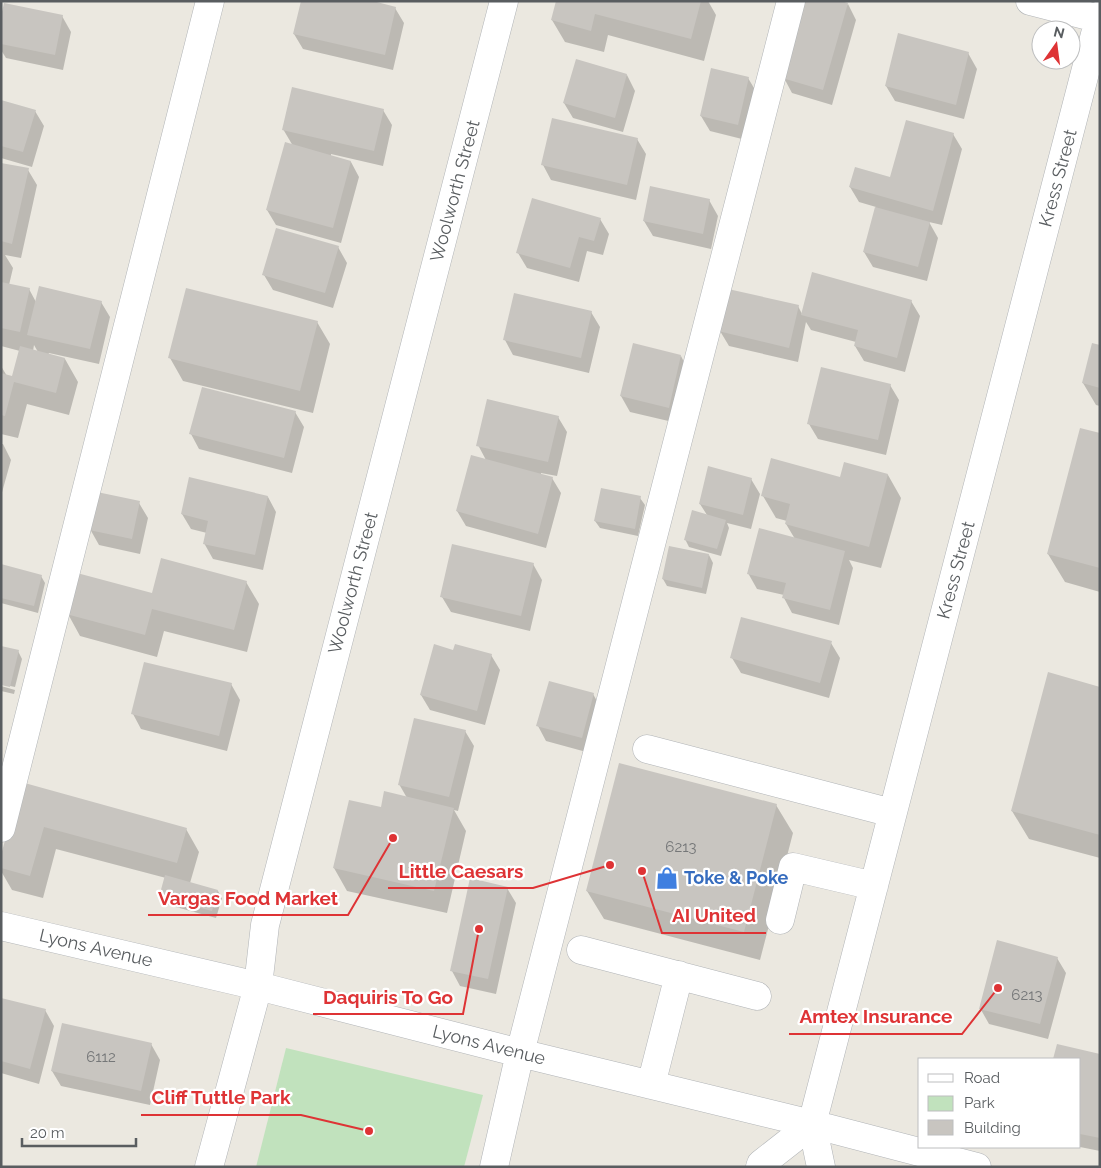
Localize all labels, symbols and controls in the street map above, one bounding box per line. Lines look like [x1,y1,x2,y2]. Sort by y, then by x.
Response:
north arrow [1031,20,1081,70]
text: N [1052,23,1066,41]
street label: Woolworth Street [425,118,484,264]
street label: Kress Street [1034,127,1081,229]
street label: Woolworth Street [323,510,382,656]
street label: Kress Street [932,519,979,621]
house number: 6213 [665,838,697,856]
callout: Little Caesars [388,854,533,888]
text: Little Caesars [399,860,523,882]
shop icon: Toke & Poke [654,865,680,891]
place label: Toke & Poke [684,867,789,888]
callout: Vargas Food Market [148,881,348,915]
text: Vargas Food Market [158,887,339,909]
callout: AI United [662,899,766,933]
text: AI United [672,904,756,926]
street label: Lyons Avenue [37,924,155,971]
callout: Daquiris To Go [313,980,463,1014]
text: Daquiris To Go [323,986,453,1008]
house number: 6213 [1011,986,1043,1004]
callout: Amtex Insurance [789,1000,962,1034]
text: Amtex Insurance [800,1005,952,1027]
street label: Lyons Avenue [431,1020,548,1069]
house number: 6112 [86,1048,116,1066]
legend [918,1058,1081,1148]
text: Road [964,1069,1000,1087]
callout: Cliff Tuttle Park [141,1081,301,1115]
text: Cliff Tuttle Park [151,1086,291,1108]
text: Park [964,1094,995,1112]
scale bar [22,1116,136,1148]
text: Building [964,1119,1021,1137]
text: 20 m [30,1124,65,1142]

